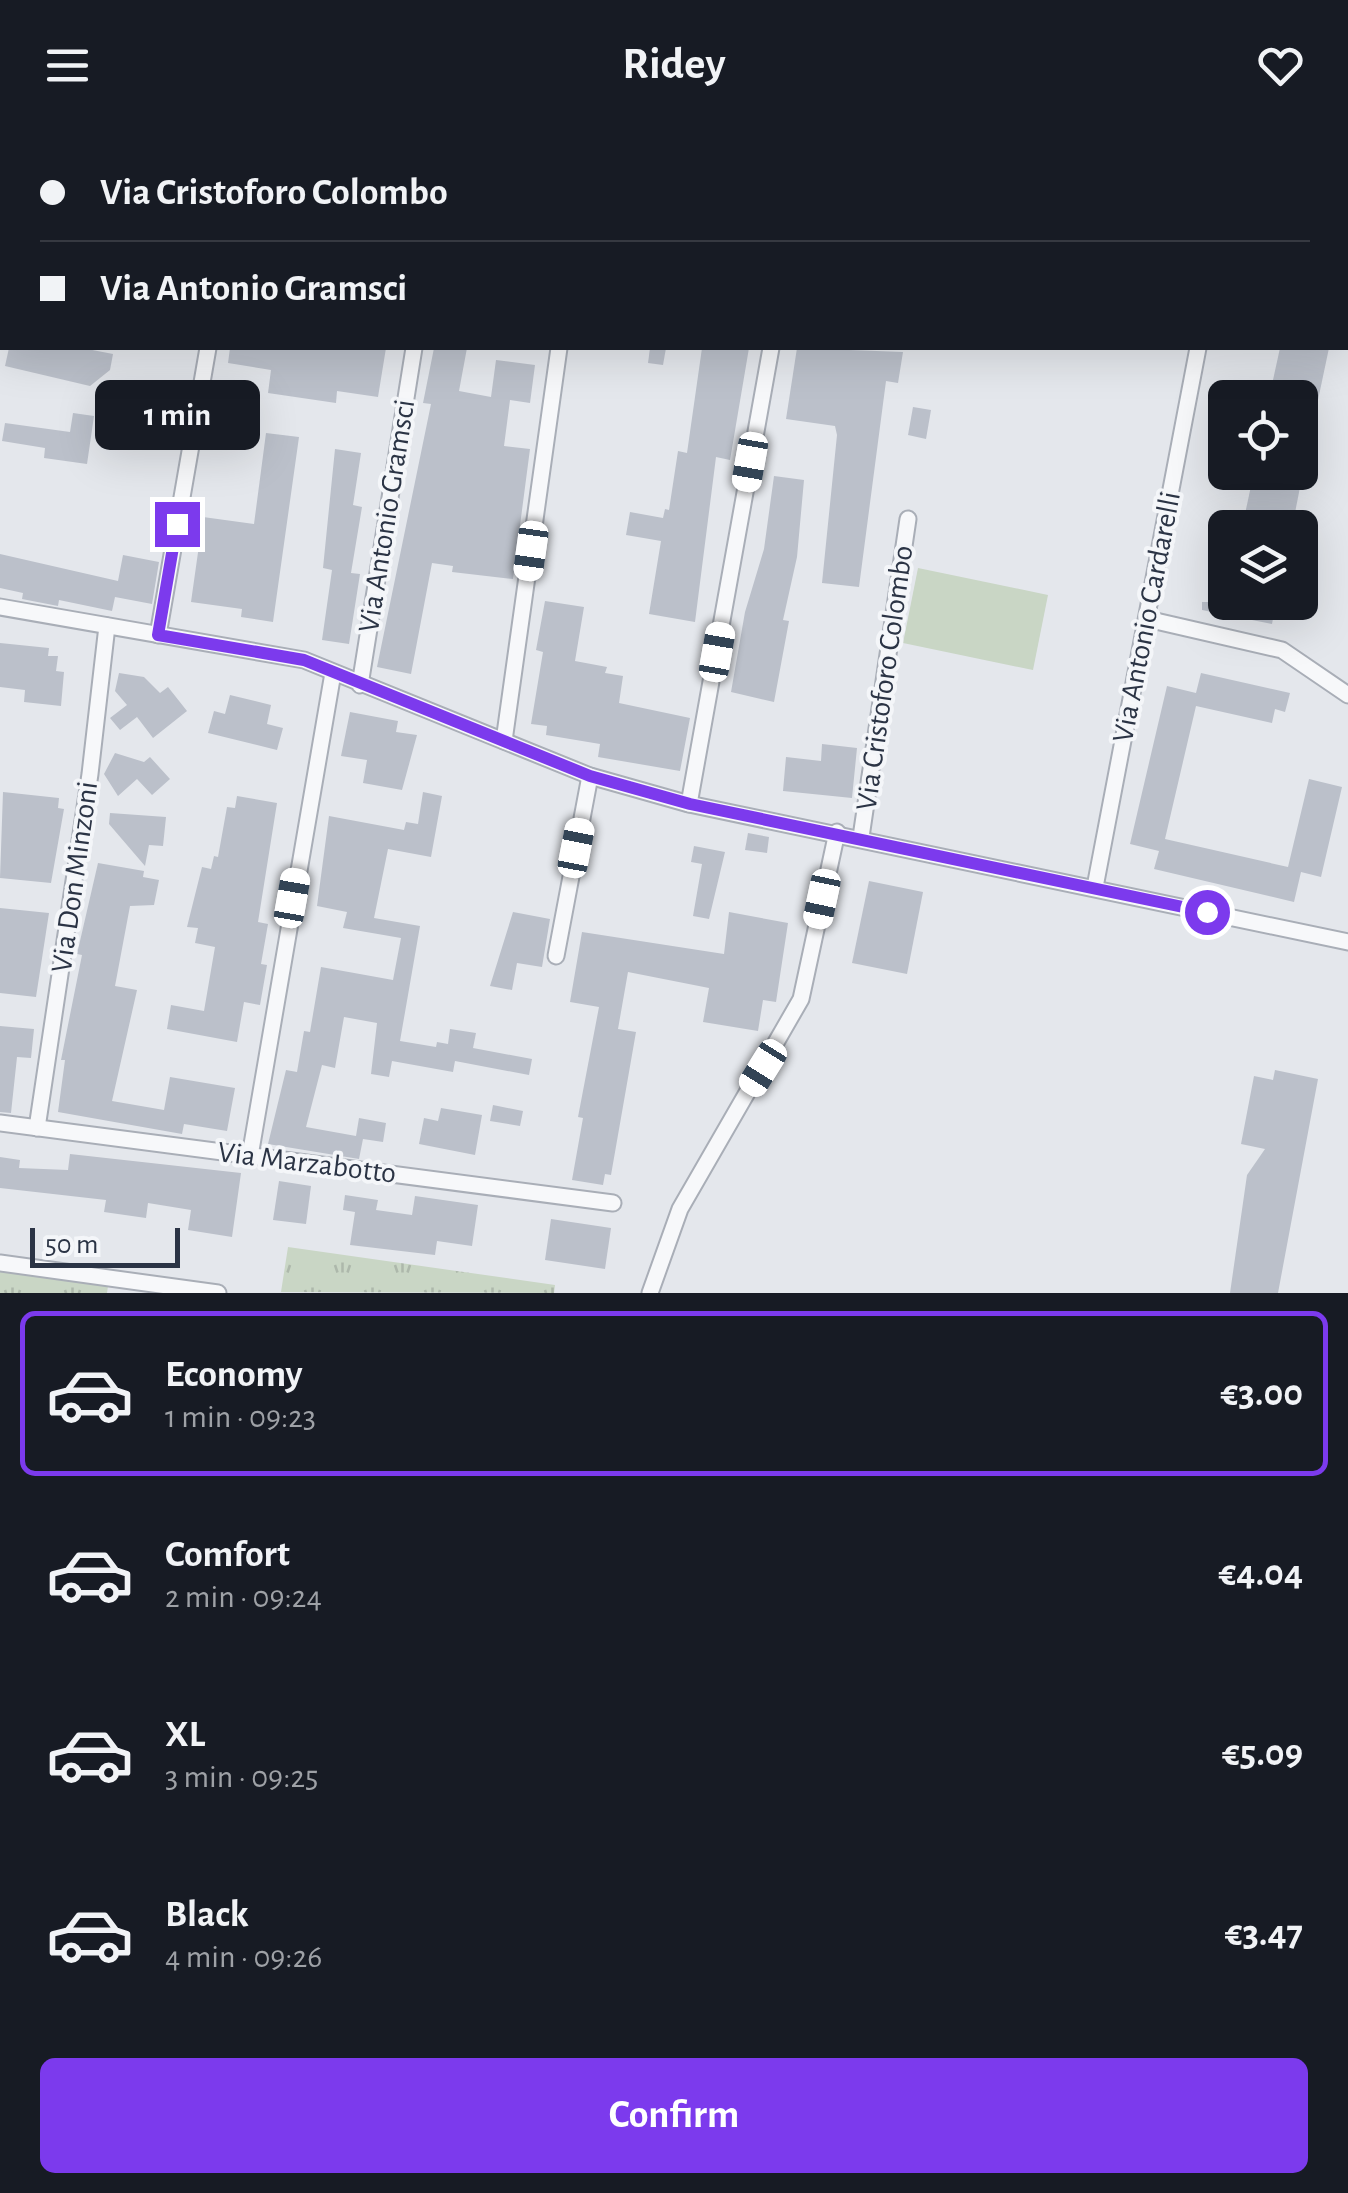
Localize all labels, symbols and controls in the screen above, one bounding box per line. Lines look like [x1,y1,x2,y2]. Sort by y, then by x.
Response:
icon: menu [40,38,95,93]
icon: heart [1253,38,1308,93]
text: Ridey [622,42,726,87]
text: Via Cristoforo Colombo [100,174,448,212]
text: Via Antonio Gramsci [100,270,407,308]
callout: 1 min [94,379,260,449]
map controls [1208,380,1318,620]
button: locate [1208,380,1318,490]
street label: Via Antonio Gramsci [354,397,420,635]
text: 1 min [144,399,211,431]
car [730,430,770,494]
street label: Via Antonio Cardarelli [1108,489,1186,745]
route end [155,502,200,547]
button: layers [1208,510,1318,620]
car [512,519,550,583]
street label: Via Cristoforo Colombo [852,544,918,812]
car [697,620,737,684]
street label: Via Don Minzoni [47,779,103,975]
car [556,816,596,880]
car [272,866,312,930]
car [801,867,843,931]
route start [1185,890,1230,935]
car [734,1035,792,1101]
street label: Via Marzabotto [216,1137,398,1189]
scale bar [30,1223,180,1268]
text: 50 m [45,1231,99,1259]
icon: car [45,1349,135,1439]
text: Economy [165,1356,303,1394]
text: €3.00 [1221,1375,1303,1413]
text: 1 min · 09:23 [165,1401,316,1433]
icon: car [45,1529,135,1619]
text: Comfort [165,1536,290,1574]
text: €4.04 [1219,1555,1303,1593]
text: 2 min · 09:24 [165,1581,322,1613]
icon: car [45,1709,135,1799]
text: XL [165,1716,205,1754]
text: €5.09 [1222,1735,1303,1773]
text: 3 min · 09:25 [165,1761,318,1793]
icon: car [45,1889,135,1979]
text: Black [165,1896,249,1934]
text: €3.47 [1225,1915,1303,1953]
text: 4 min · 09:26 [165,1941,322,1973]
button: Confirm [40,2058,1308,2173]

